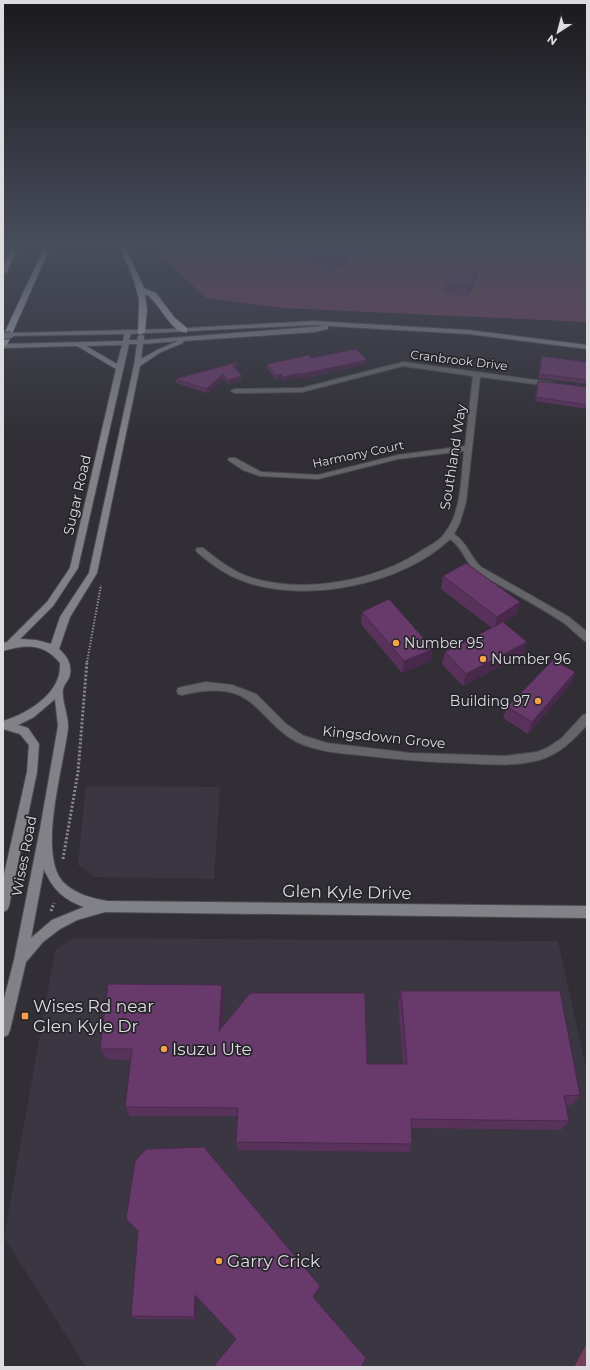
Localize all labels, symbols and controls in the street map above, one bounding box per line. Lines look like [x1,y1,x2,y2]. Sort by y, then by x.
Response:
north arrow [538,12,578,52]
text: N [544,32,560,48]
street label: Cranbrook Drive [410,347,508,373]
street label: Southland Way [436,402,470,511]
street label: Harmony Court [311,437,405,471]
street label: Sugar Road [59,453,95,537]
place label: Number 95 [404,634,483,652]
marker: Number 95 [391,638,401,648]
place label: Number 96 [491,650,571,668]
marker: Number 96 [478,654,488,664]
place label: Building 97 [450,692,530,710]
marker: Building 97 [533,696,543,706]
street label: Kingsdown Grove [322,722,446,752]
street label: Wises Road [7,814,41,898]
street label: Glen Kyle Drive [282,881,412,903]
place label: Wises Rd near Glen Kyle Dr [33,996,154,1036]
marker: Wises Rd near Glen Kyle Dr [20,1011,30,1021]
place label: Isuzu Ute [172,1039,252,1059]
marker: Isuzu Ute [159,1044,169,1054]
place label: Garry Crick [227,1251,321,1271]
marker: Garry Crick [214,1256,224,1266]

